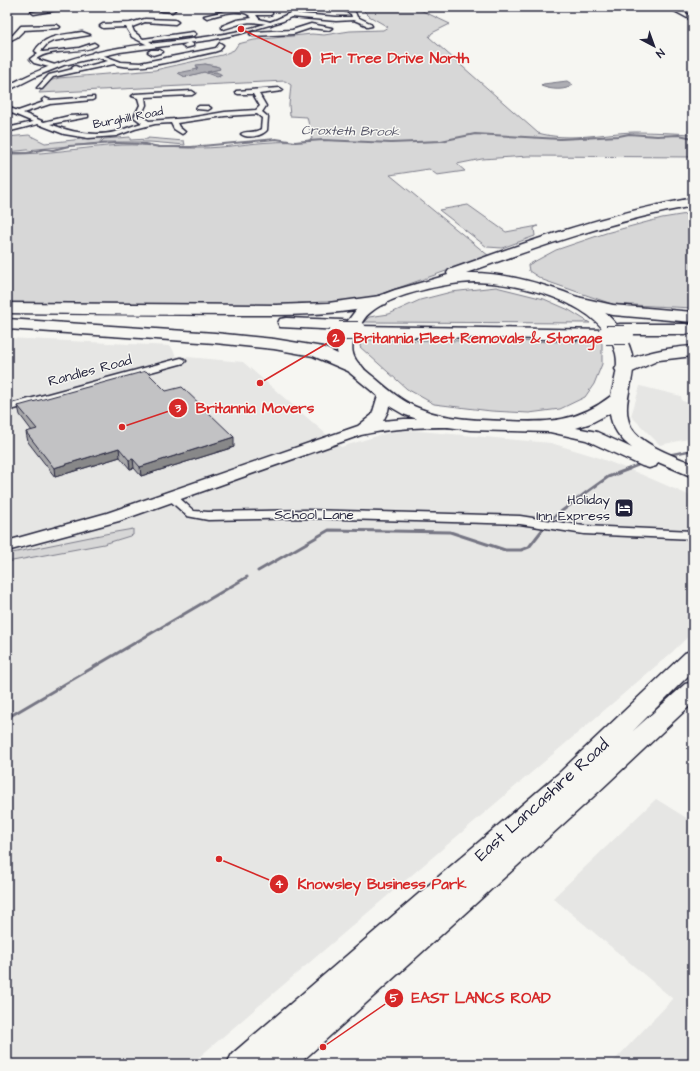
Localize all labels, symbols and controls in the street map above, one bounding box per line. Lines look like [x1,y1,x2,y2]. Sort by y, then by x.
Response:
north arrow [634,26,674,66]
callout: Fir Tree Drive North [292,45,477,72]
text: N [653,45,668,61]
text: Fir Tree Drive North [321,48,470,69]
text: 1 [301,50,303,67]
street label: Burghill Road [91,103,165,134]
water label: Croxteth Brook [301,121,400,141]
callout: Britannia Fleet Removals & Storage [326,324,611,351]
text: Britannia Fleet Removals & Storage [353,328,603,351]
text: 2 [332,330,340,347]
street label: Randles Road [46,350,134,392]
callout: Britannia Movers [168,394,322,421]
text: Britannia Movers [196,398,315,419]
text: 3 [174,400,182,417]
place label: Holiday Inn Express [536,490,610,526]
hotel icon: Holiday Inn Express [613,497,635,519]
street label: School Lane [274,505,354,525]
street label: East Lancashire Road [470,733,615,867]
callout: Knowsley Business Park [269,870,474,897]
text: Knowsley Business Park [298,874,467,896]
text: 4 [275,876,284,893]
callout: EAST LANCS ROAD [384,985,559,1012]
text: EAST LANCS ROAD [411,988,551,1009]
text: 5 [390,990,399,1007]

